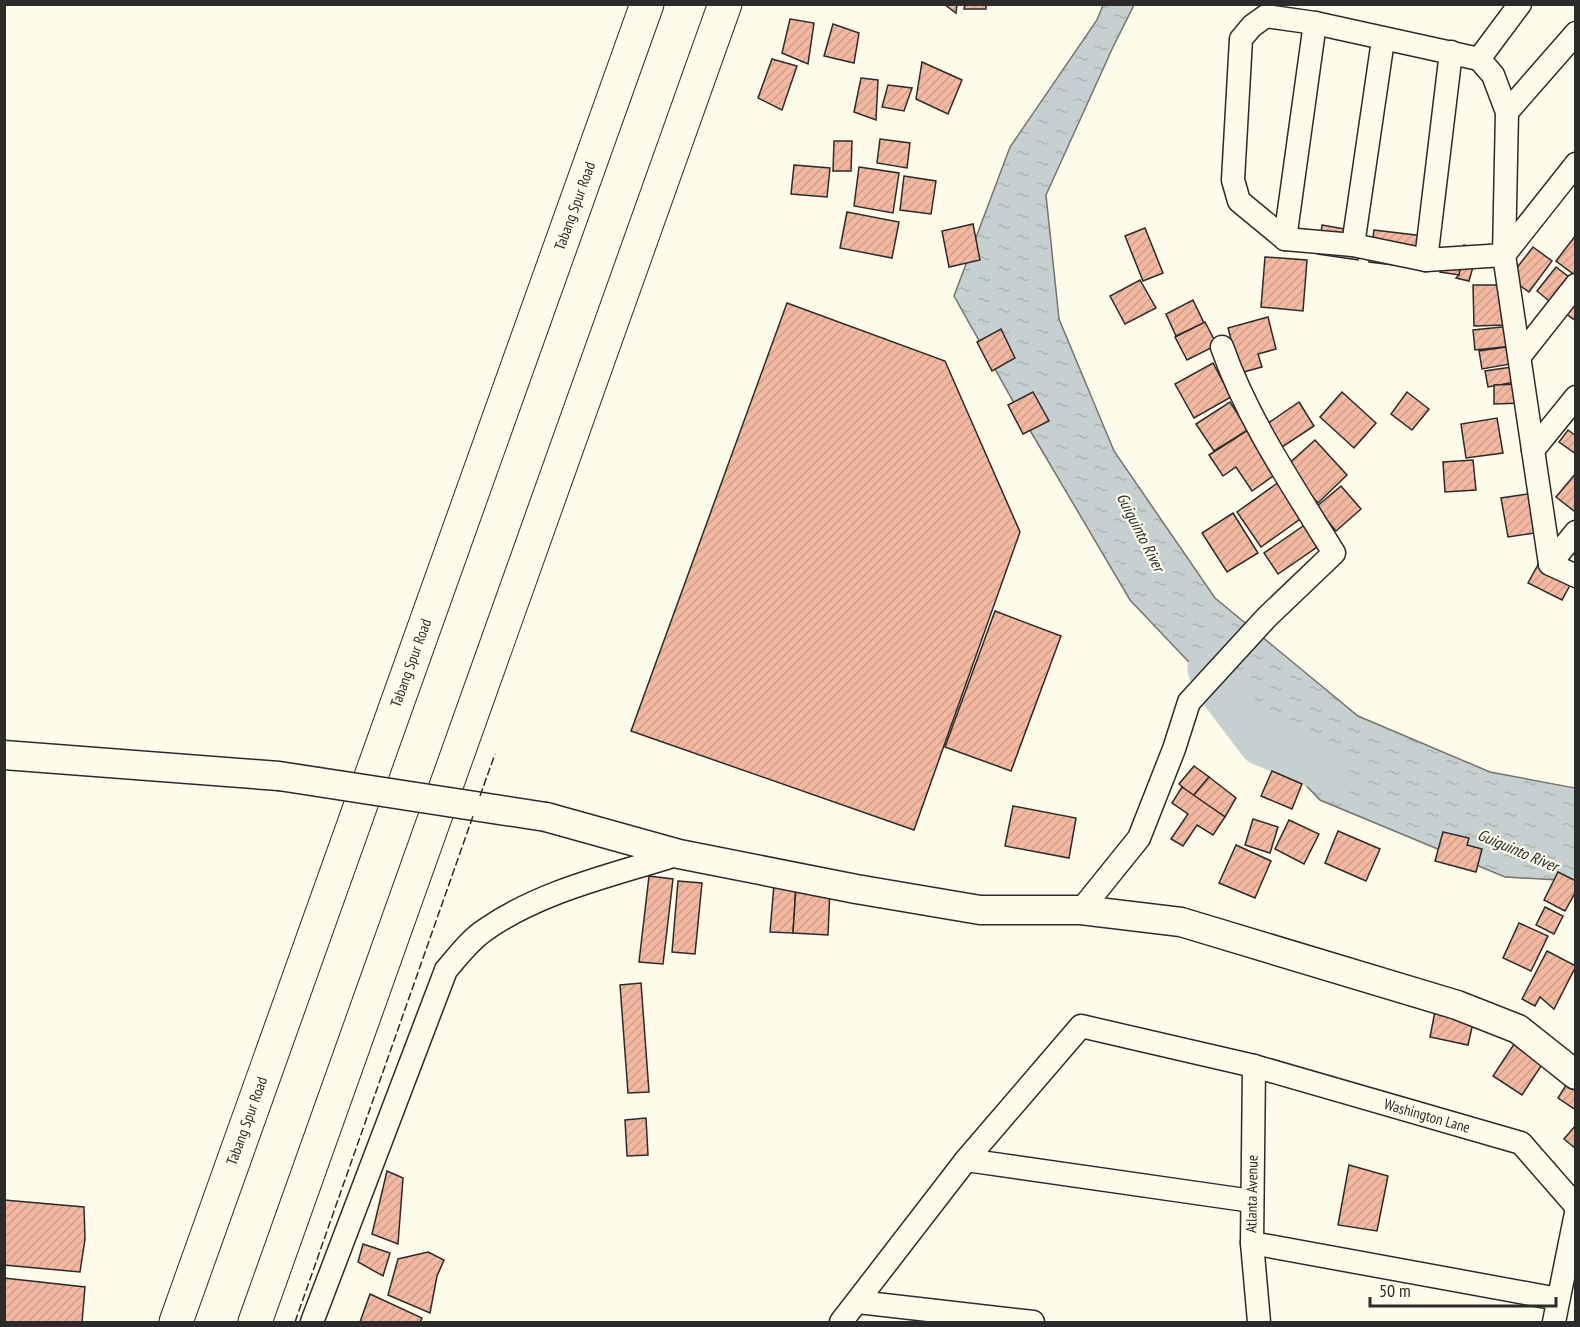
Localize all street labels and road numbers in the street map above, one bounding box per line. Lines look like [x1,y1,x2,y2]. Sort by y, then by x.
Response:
street label: Tabang Spur Road [550,159,599,253]
street label: Tabang Spur Road [386,616,435,710]
street label: Tabang Spur Road [222,1074,271,1168]
street label: Washington Lane [1382,1094,1472,1137]
street label: Atlanta Avenue [1241,1155,1262,1233]

